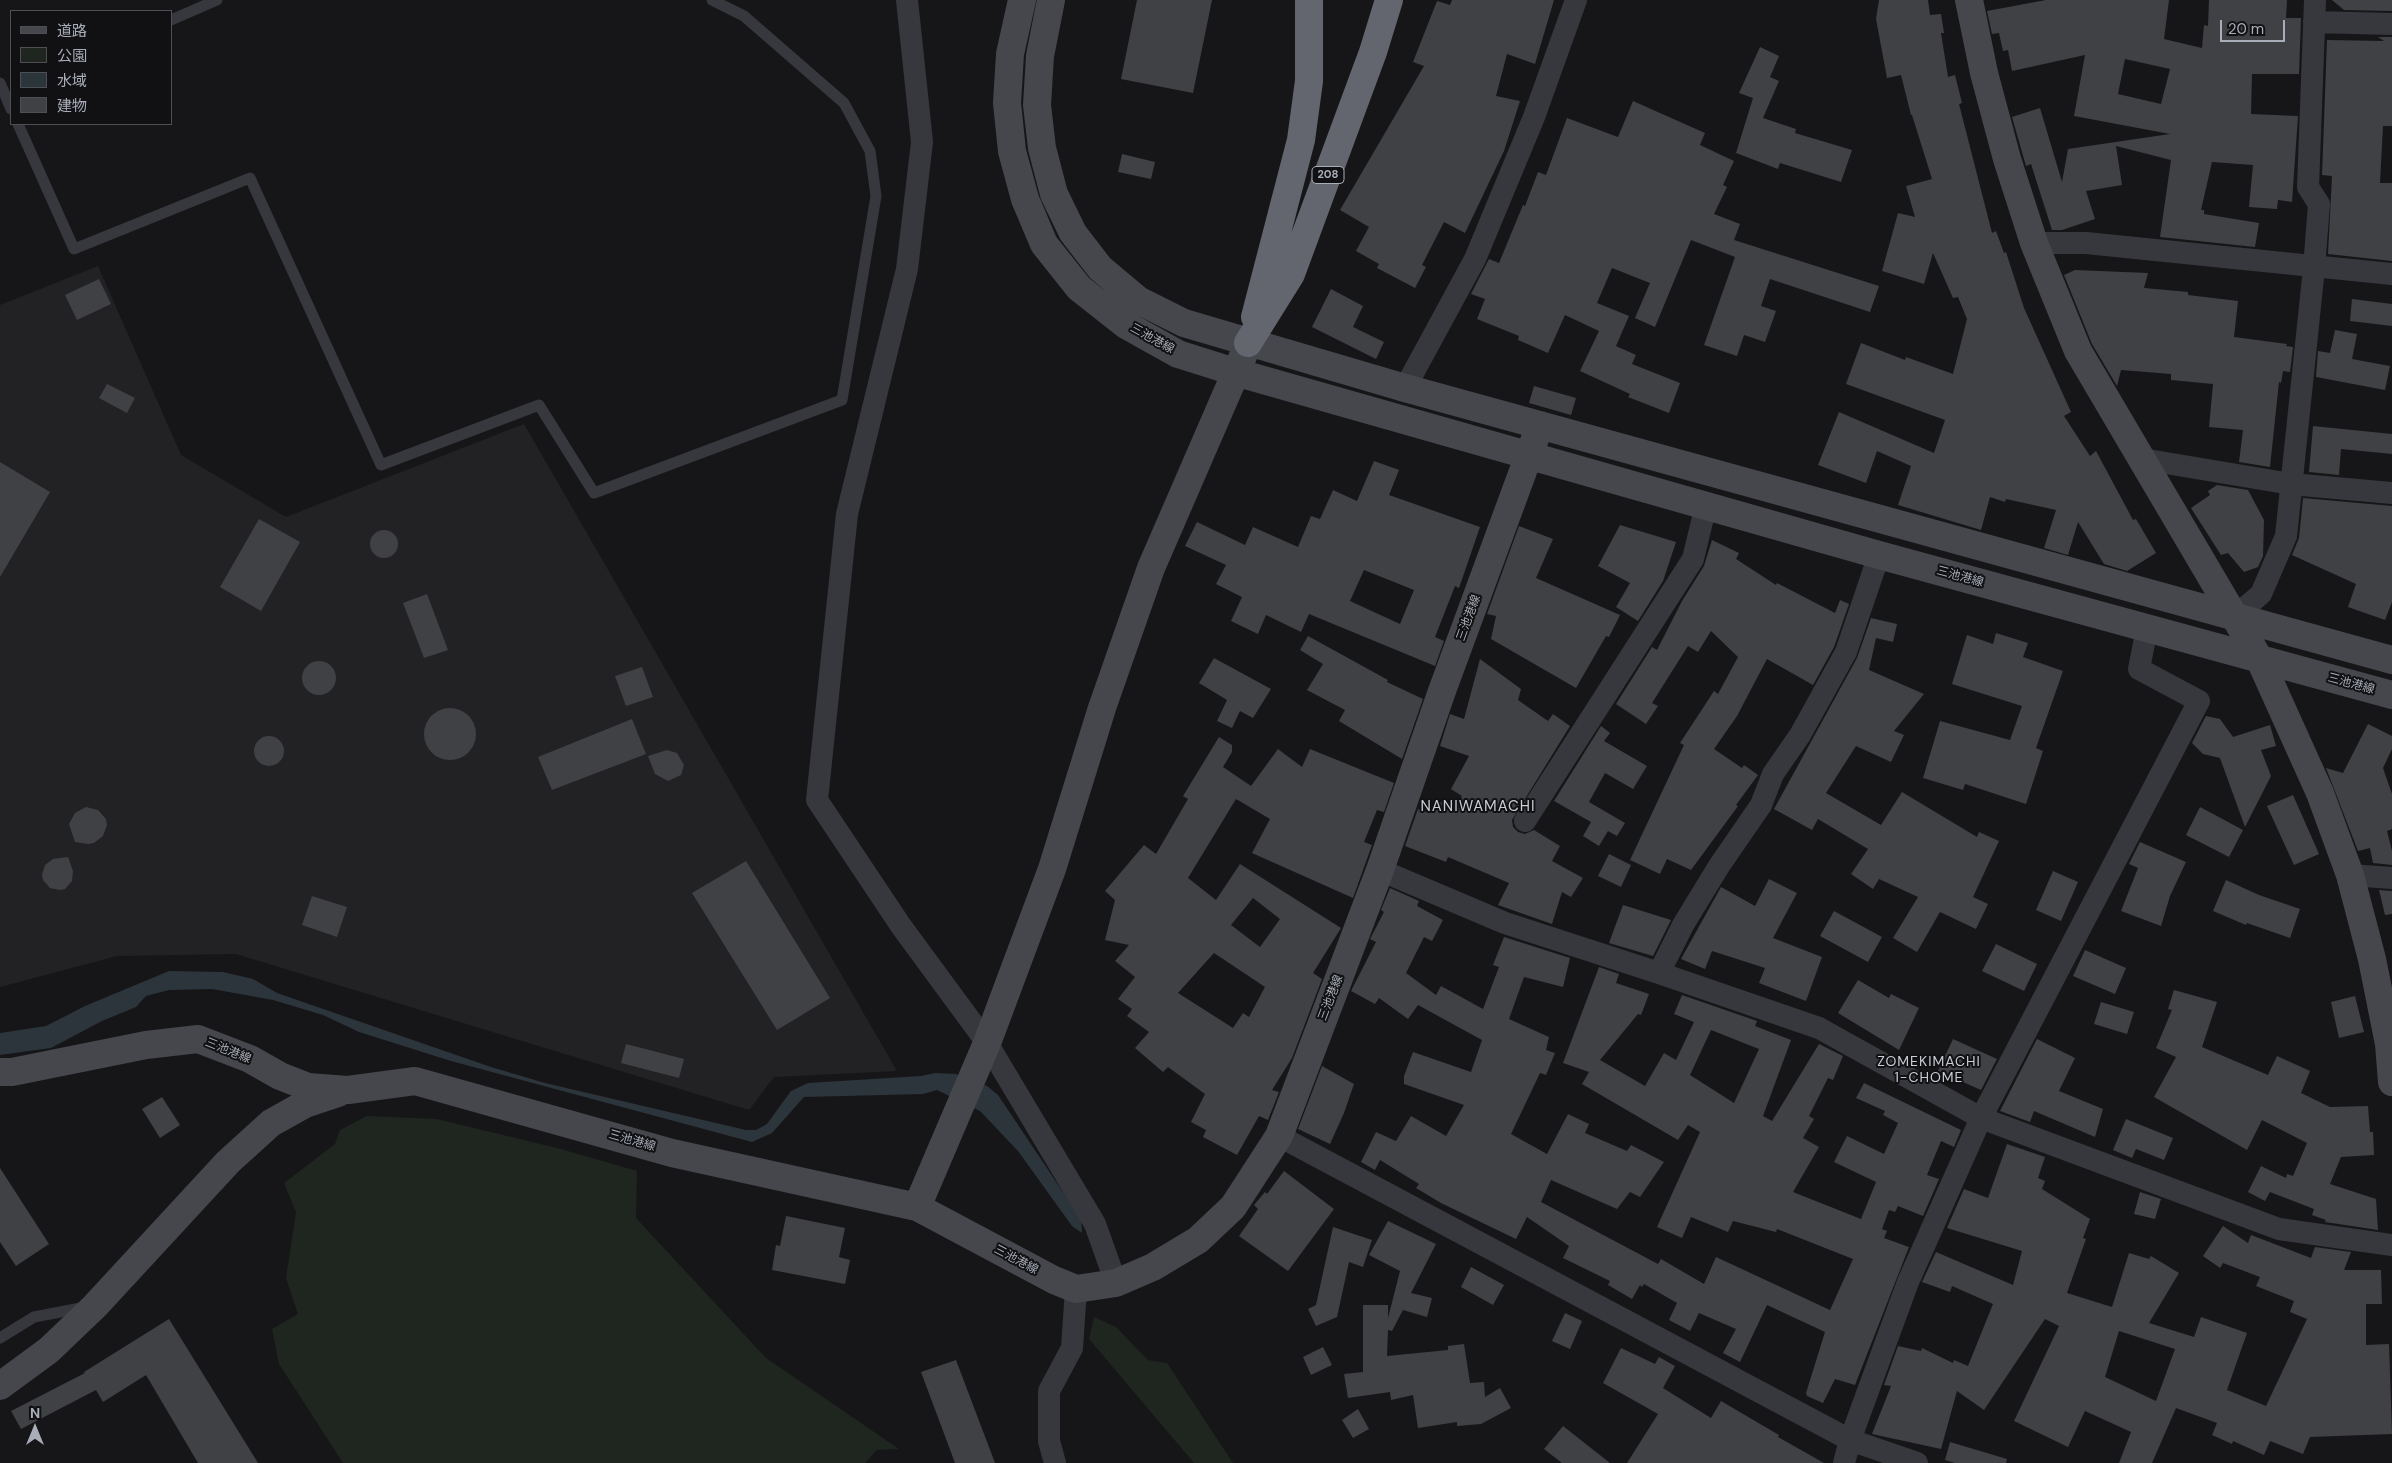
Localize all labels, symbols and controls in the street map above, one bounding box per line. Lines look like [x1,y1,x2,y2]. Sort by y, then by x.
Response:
legend [10,10,172,125]
scale bar [2222,10,2287,42]
text: 20 m [2228,19,2264,39]
text: 道路 [57,21,87,41]
text: 公園 [57,46,87,66]
text: 水域 [57,71,87,91]
text: 建物 [57,96,87,116]
road number: 208 [1312,166,1344,184]
street label: 三池港線 [1128,321,1176,357]
street label: 三池港線 [1935,564,1985,590]
street label: 三池港線 [1454,593,1484,643]
street label: 三池港線 [2326,671,2376,697]
district label: NANIWAMACHI [1419,798,1537,816]
street label: 三池港線 [1316,973,1346,1023]
street label: 三池港線 [203,1035,253,1067]
district label: ZOMEKIMACHI 1-CHOME [1876,1054,1982,1086]
street label: 三池港線 [607,1127,657,1155]
street label: 三池港線 [991,1242,1041,1278]
north arrow [10,1403,60,1453]
text: N [30,1404,40,1422]

